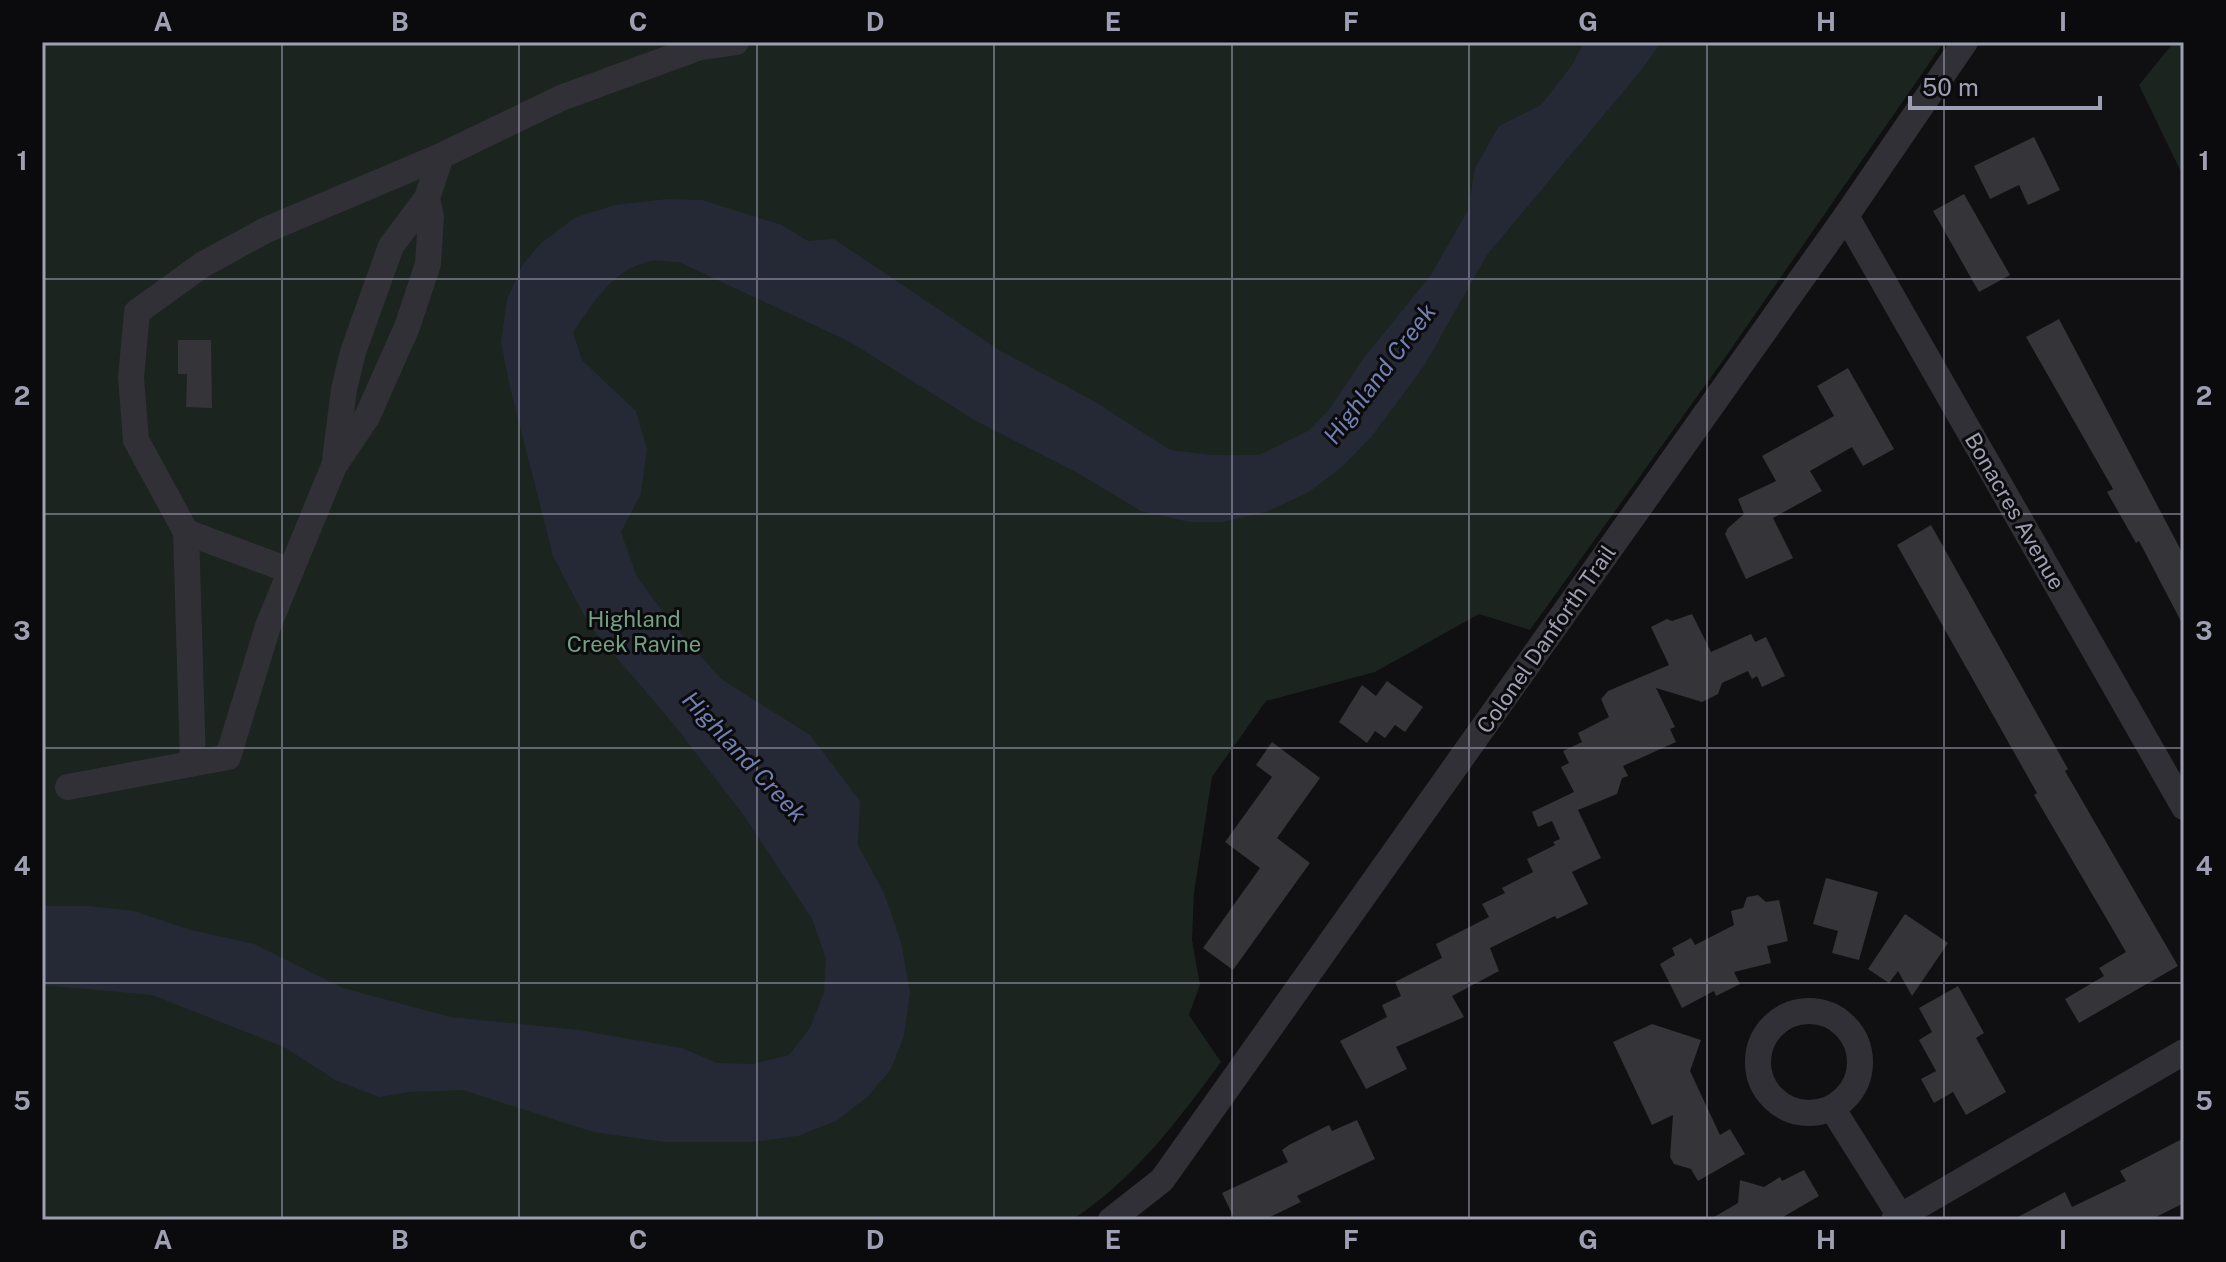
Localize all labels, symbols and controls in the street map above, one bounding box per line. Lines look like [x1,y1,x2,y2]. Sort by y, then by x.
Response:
text: A [154,6,173,37]
text: B [391,6,409,37]
text: C [629,6,647,37]
text: D [866,6,884,37]
text: E [1105,6,1121,37]
text: F [1343,6,1359,37]
text: G [1578,6,1598,37]
text: H [1816,6,1836,37]
text: I [2059,6,2067,37]
scale bar [1910,60,2100,110]
text: 50 m [1922,73,1979,101]
text: 1 [16,145,28,176]
text: 1 [2198,145,2210,176]
water label: Highland Creek [1317,298,1441,449]
text: 2 [14,380,30,411]
text: 2 [2196,380,2212,411]
street label: Bonacres Avenue [1960,428,2070,594]
street label: Colonel Danforth Trail [1471,540,1621,738]
park label: Highland Creek Ravine [567,606,701,657]
text: 3 [13,615,31,646]
text: 3 [2195,615,2213,646]
water label: Highland Creek [677,685,812,827]
text: 4 [13,850,31,881]
text: 4 [2195,850,2213,881]
text: 5 [13,1085,31,1116]
text: 5 [2195,1085,2213,1116]
text: A [154,1224,173,1255]
text: B [391,1224,409,1255]
text: C [629,1224,647,1255]
text: D [866,1224,884,1255]
text: E [1105,1224,1121,1255]
text: F [1343,1224,1359,1255]
text: G [1578,1224,1598,1255]
text: H [1816,1224,1836,1255]
text: I [2059,1224,2067,1255]

